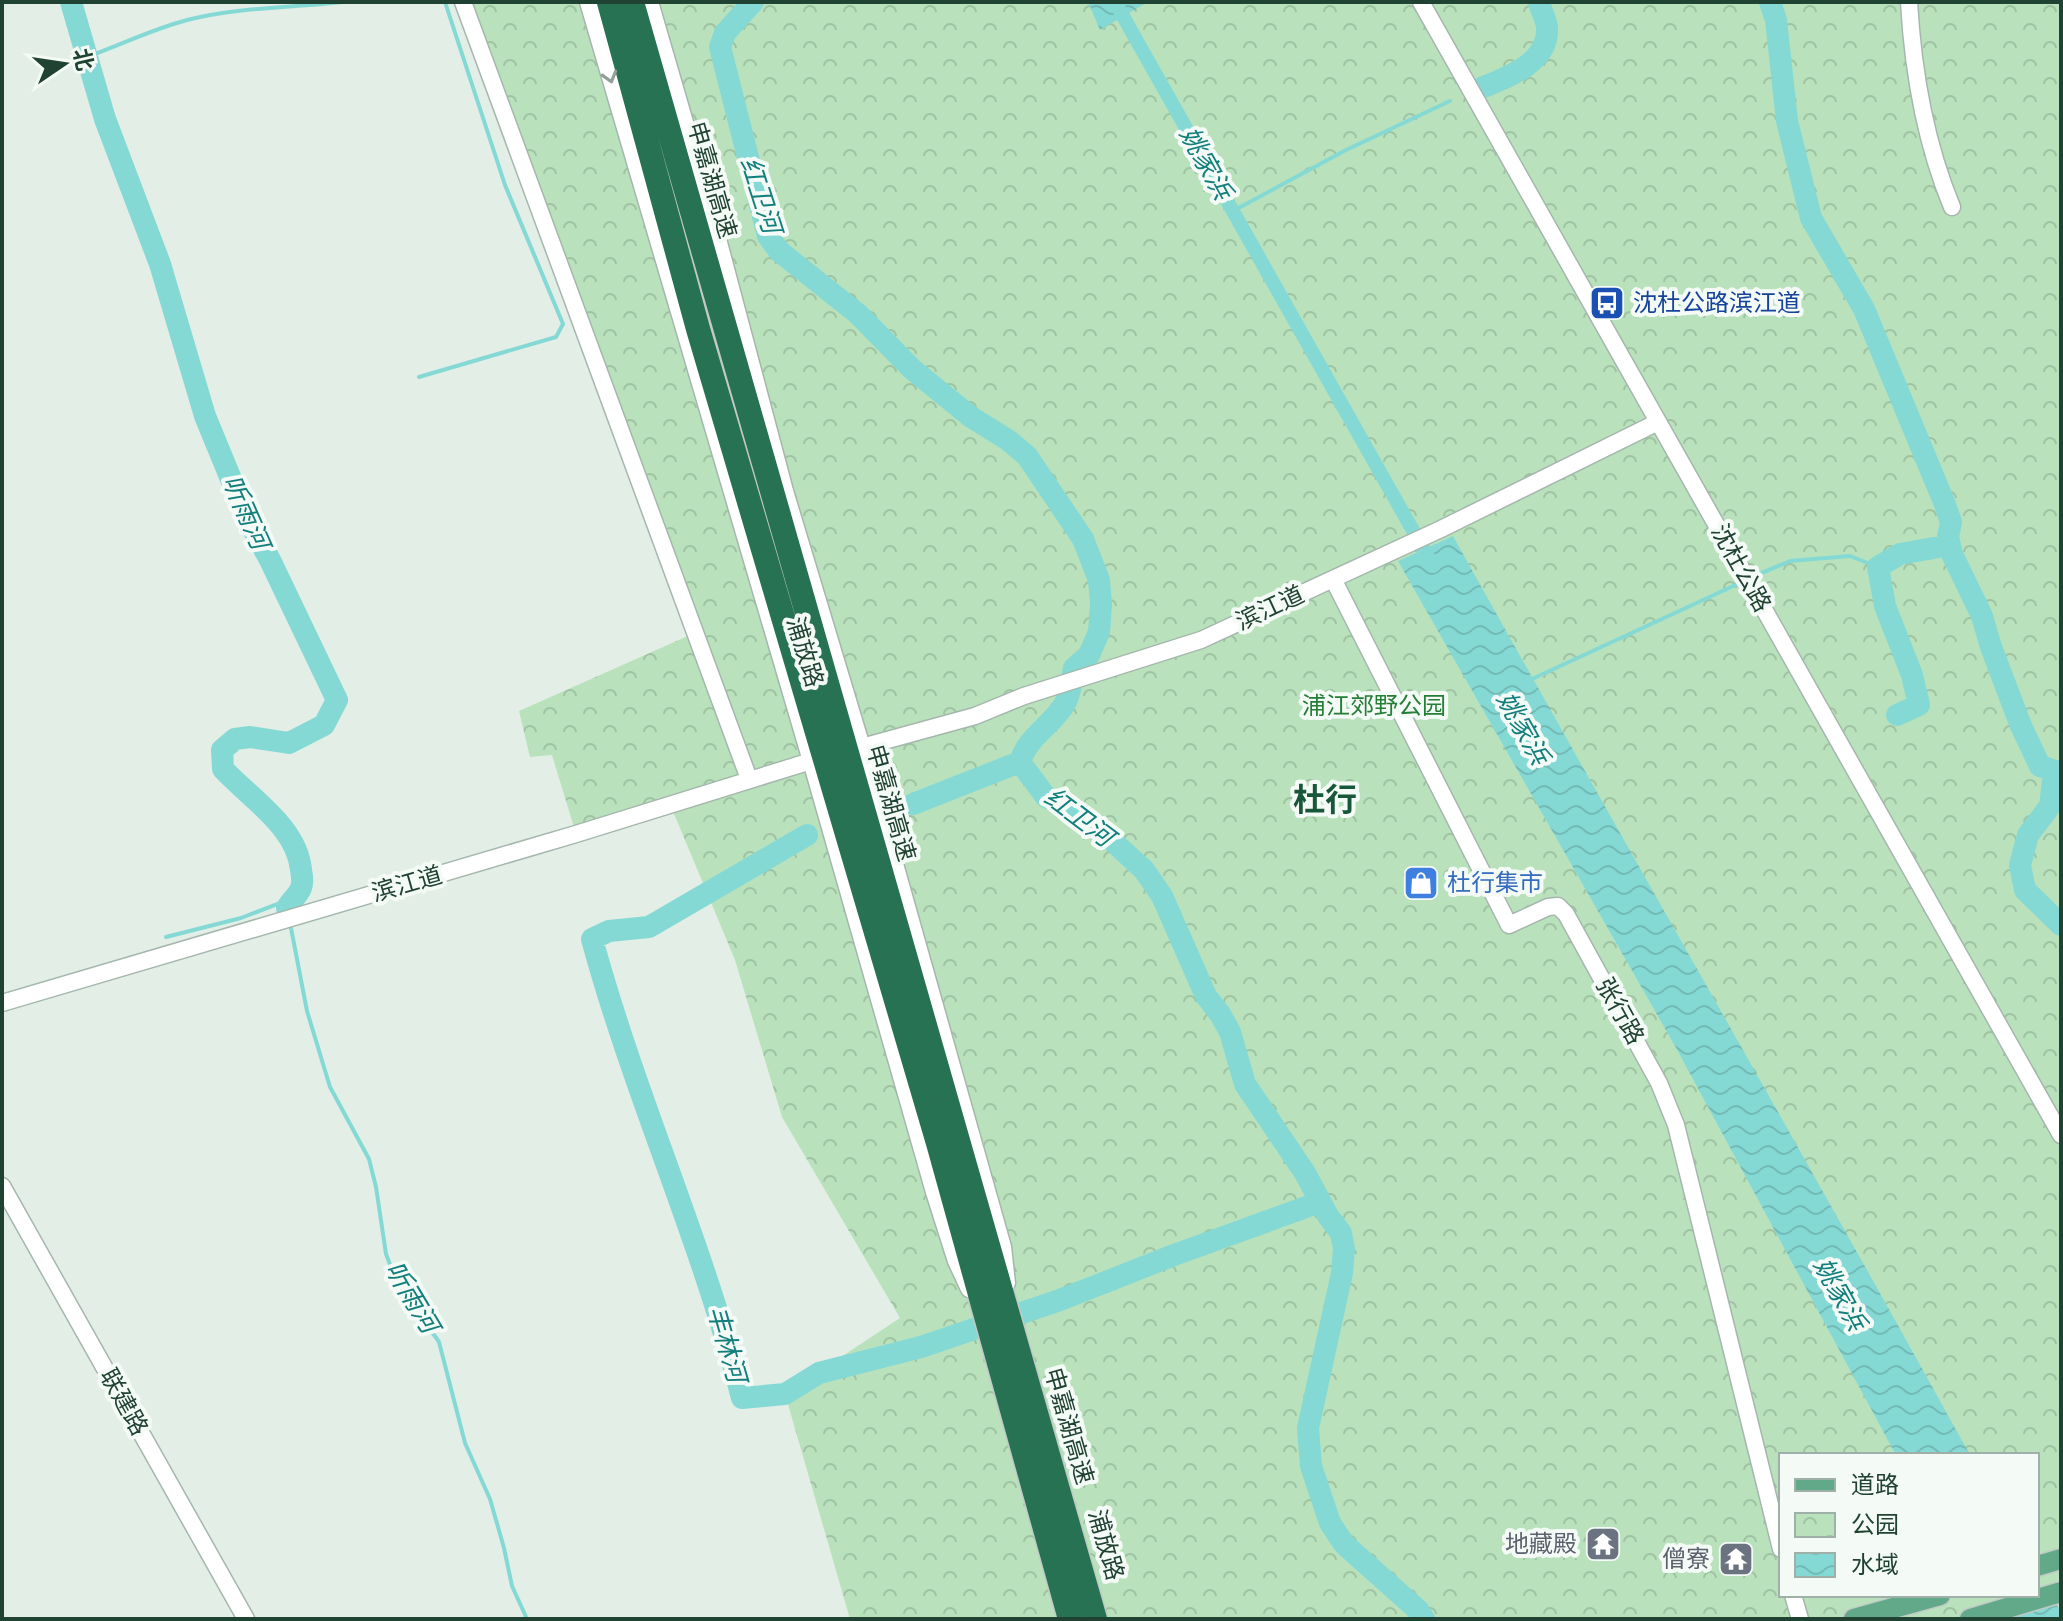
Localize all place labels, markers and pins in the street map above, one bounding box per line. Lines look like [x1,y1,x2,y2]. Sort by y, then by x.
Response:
bus stop icon: 沈杜公路滨江道 [1588,284,1626,322]
place label: 沈杜公路滨江道 [1633,288,1801,317]
shop icon: 杜行集市 [1402,864,1440,902]
place label: 杜行集市 [1447,868,1543,897]
temple icon: 地藏殿 [1584,1525,1622,1563]
place label: 地藏殿 [1505,1529,1577,1558]
temple icon: 僧寮 [1717,1540,1755,1578]
place label: 僧寮 [1662,1544,1710,1573]

